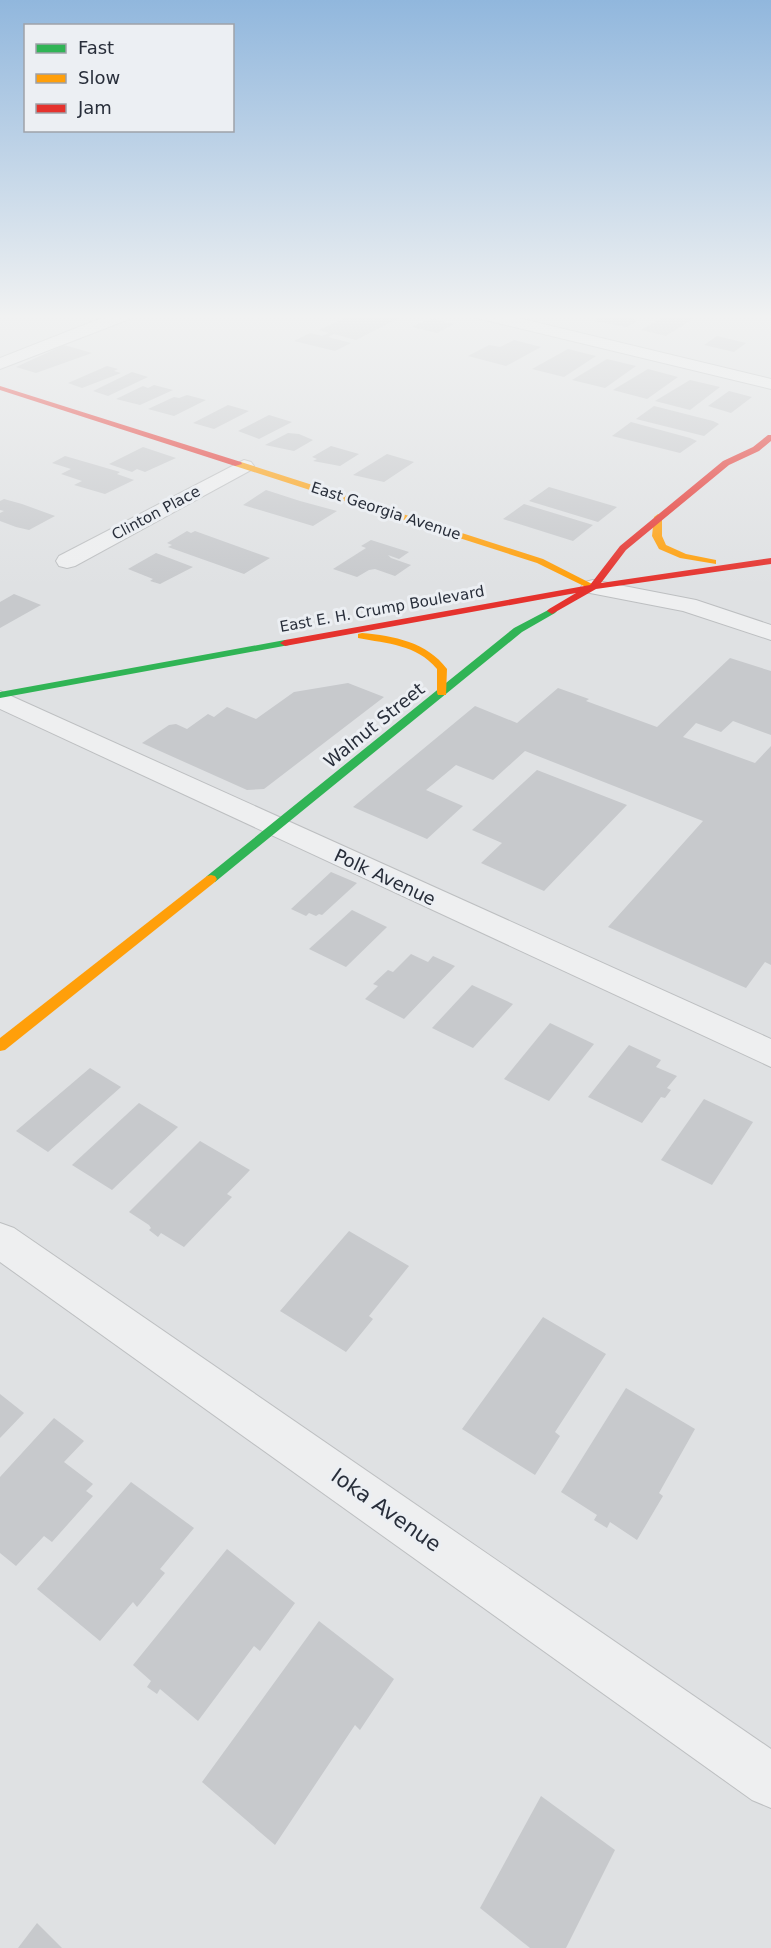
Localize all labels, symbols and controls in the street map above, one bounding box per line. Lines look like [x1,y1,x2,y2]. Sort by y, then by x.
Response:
legend [24,24,234,132]
text: Fast [78,37,114,58]
text: Slow [78,67,120,88]
text: Jam [77,97,112,118]
street label: East Georgia Avenue [309,478,463,544]
street label: Clinton Place [109,482,203,544]
street label: East E. H. Crump Boulevard [278,582,486,636]
street label: Walnut Street [320,678,428,772]
street label: Polk Avenue [331,844,439,910]
street label: Ioka Avenue [327,1463,445,1557]

